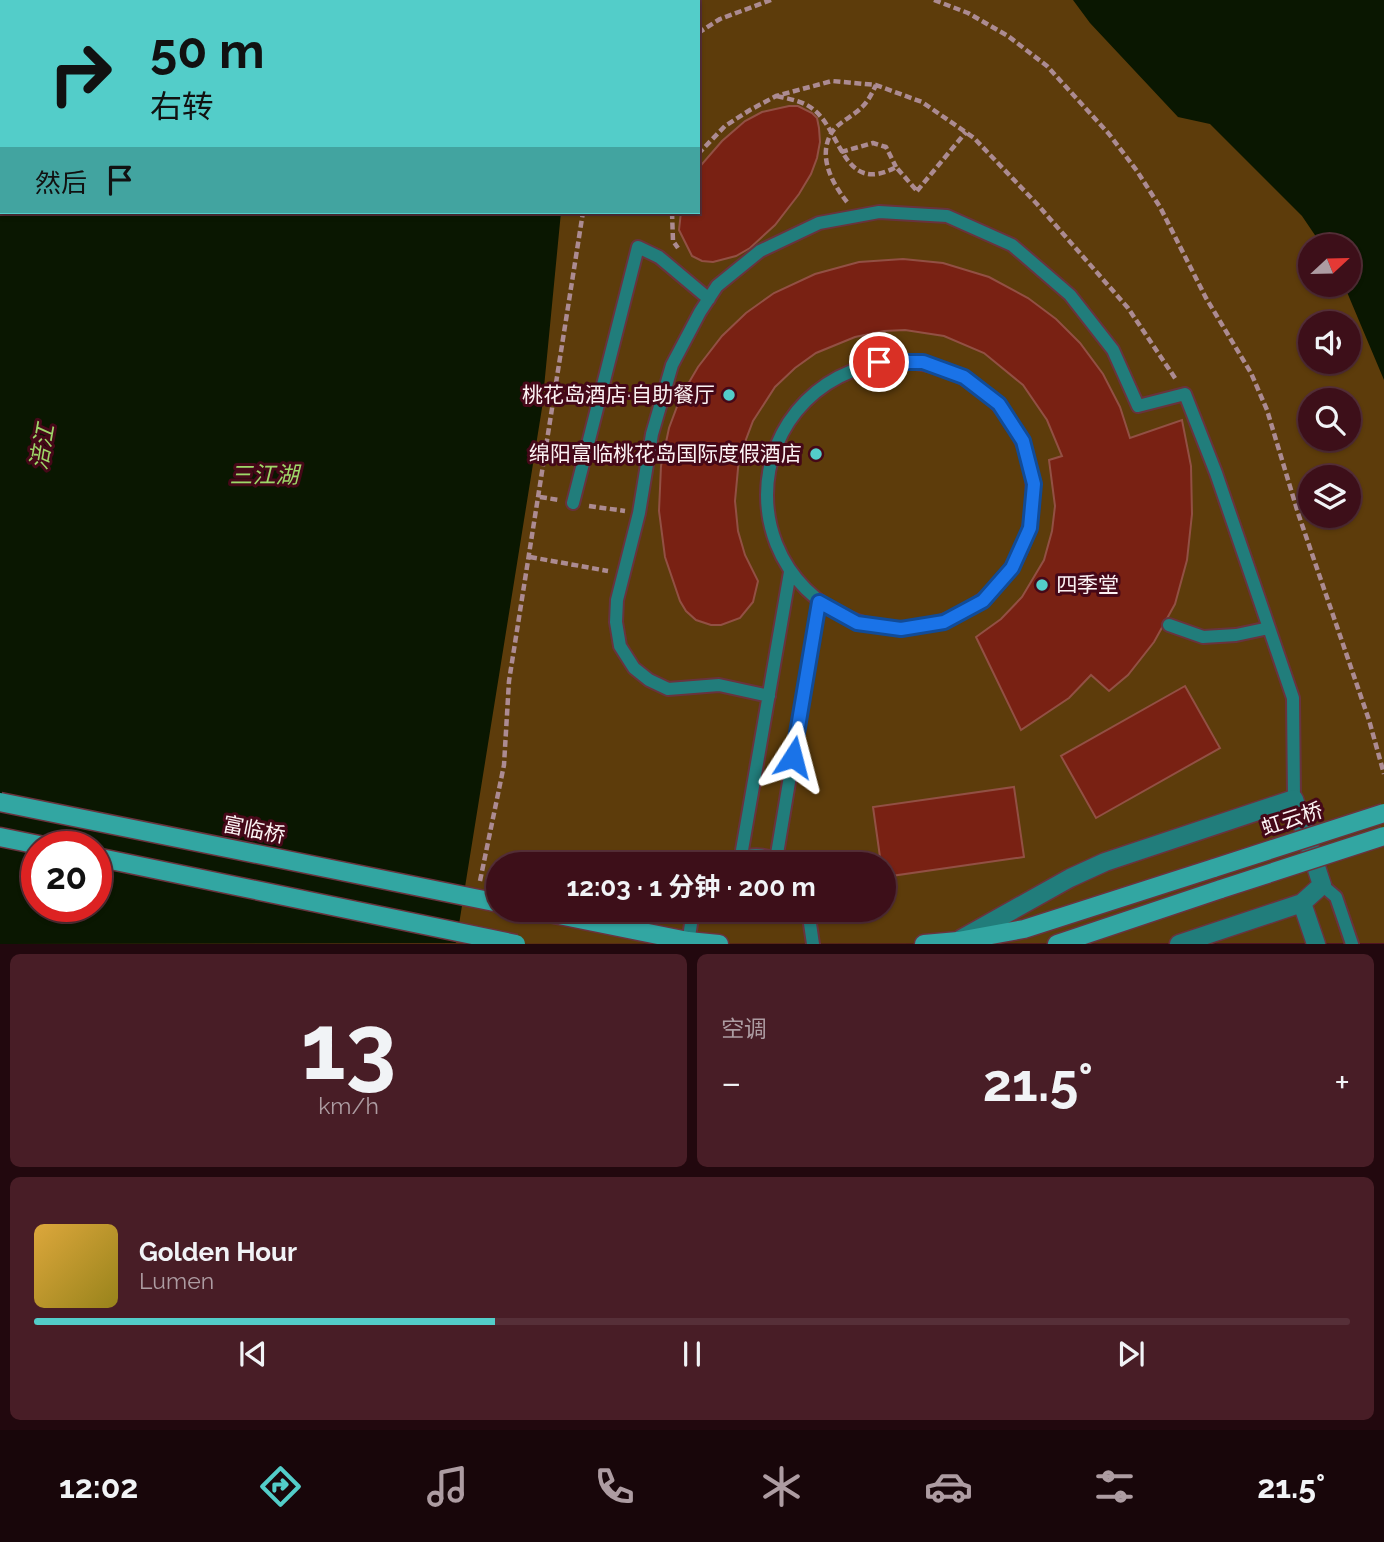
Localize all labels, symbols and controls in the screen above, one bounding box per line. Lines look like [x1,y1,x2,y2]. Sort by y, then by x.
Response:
text: 50 m [150,22,265,79]
icon: right [35,28,126,119]
text: 右转 [150,88,214,125]
icon: arrive [101,161,139,199]
text: 然后 [35,168,87,198]
north arrow [1298,234,1362,298]
map controls [1298,234,1361,528]
button: sound [1298,311,1361,374]
pin [849,332,909,392]
icon: arrive [860,343,898,381]
place label: 桃花岛酒店·自助餐厅 [522,382,715,407]
marker: 桃花岛酒店·自助餐厅 [721,387,737,403]
button: search [1298,388,1361,451]
water label: 涪江 [24,419,59,472]
place label: 绵阳富临桃花岛国际度假酒店 [529,441,802,466]
marker: 绵阳富临桃花岛国际度假酒店 [808,446,824,462]
water label: 三江湖 [230,461,302,488]
button: layers [1298,465,1361,528]
place label: 四季堂 [1056,572,1119,597]
marker: 四季堂 [1034,577,1050,593]
position arrow [756,720,830,794]
street label: 虹云桥 [1258,797,1326,840]
street label: 富临桥 [221,811,287,848]
speed limit sign: 20 [21,831,112,922]
text: 12:03 · 1 分钟 · 200 m [566,872,816,902]
text: 13 [301,993,396,1100]
text: 空调 [721,1015,767,1042]
text: 21.5° [983,1052,1093,1113]
text: − [721,1060,741,1105]
text: + [1334,1060,1350,1105]
text: km/h [318,1092,379,1119]
text: Golden Hour [139,1237,297,1267]
text: Lumen [139,1267,214,1294]
icon: previous [234,1335,272,1373]
icon: pause [673,1335,711,1373]
icon: next [1112,1335,1150,1373]
icon: directions [256,1462,305,1511]
icon: music [423,1462,472,1511]
icon: phone [590,1462,639,1511]
icon: climate [757,1462,806,1511]
icon: car [924,1462,973,1511]
icon: filters [1090,1462,1139,1511]
text: 12:02 [59,1468,138,1505]
text: 21.5° [1257,1468,1325,1505]

